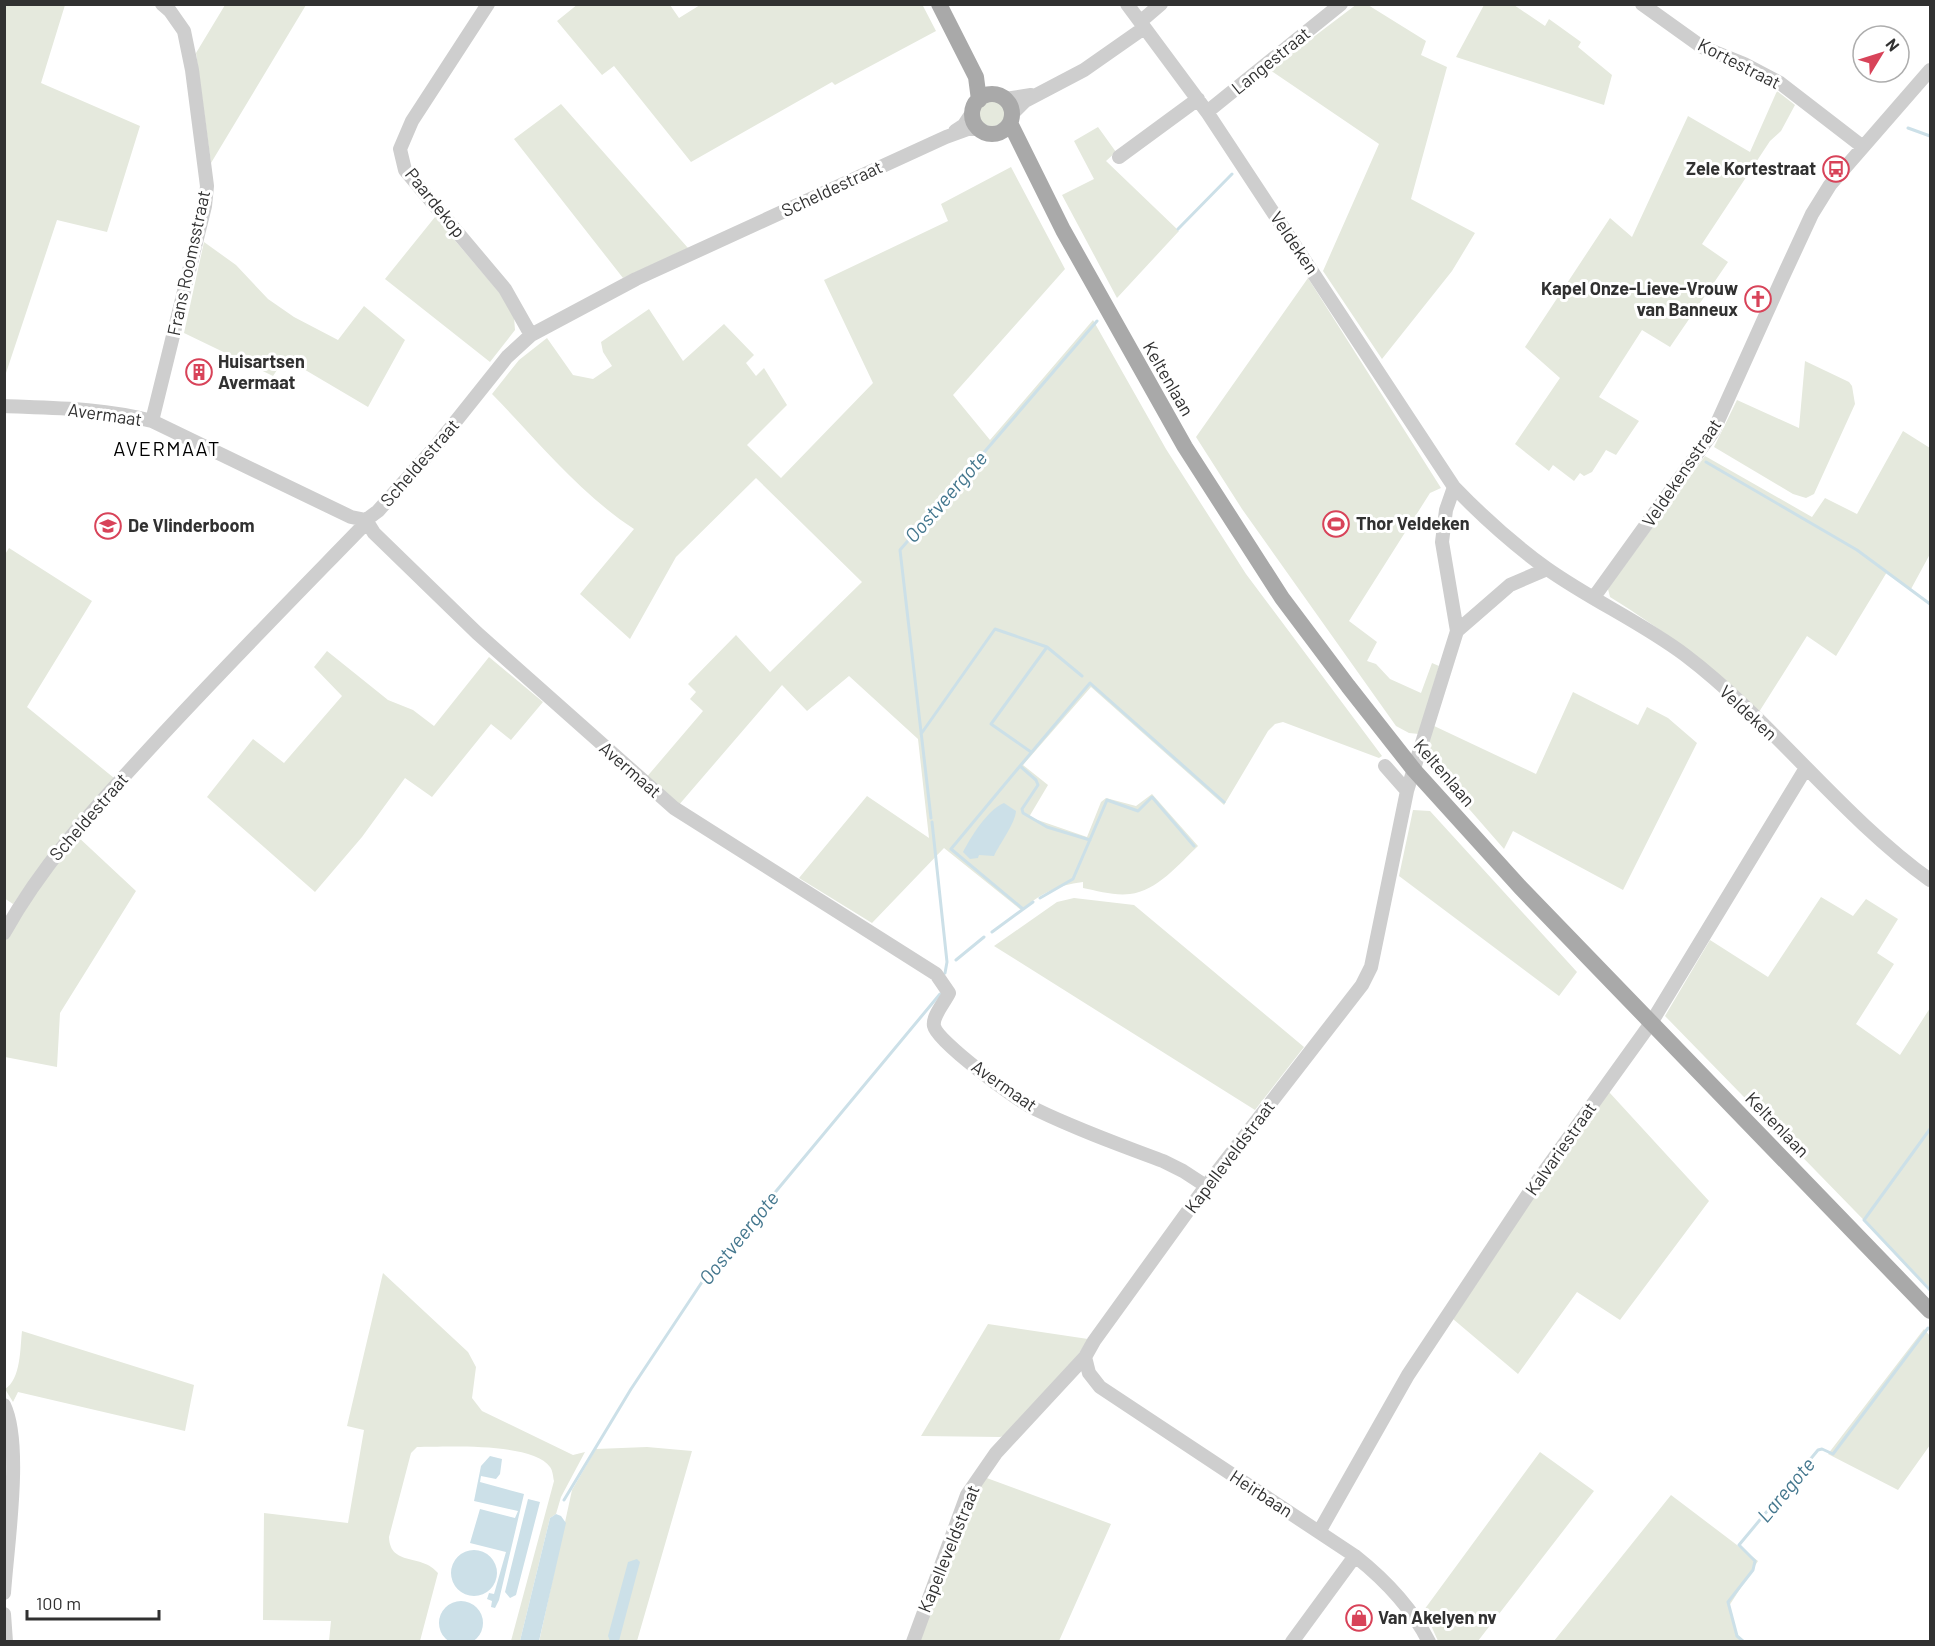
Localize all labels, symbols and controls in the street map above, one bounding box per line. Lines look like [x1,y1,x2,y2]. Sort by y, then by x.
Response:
street label: Langestraat [1227,22,1314,99]
north arrow [1851,24,1911,84]
street label: Kortestraat [1695,33,1784,93]
text: N [1882,34,1904,54]
bus stop icon: Zele Kortestraat [1821,154,1851,184]
street label: Scheldestraat [778,155,886,221]
place label: Zele Kortestraat [1686,157,1816,179]
street label: Paardekop [401,163,471,242]
street label: Frans Roomsstraat [162,188,214,338]
street label: Veldeken [1266,207,1324,278]
place label: Kapel Onze-Lieve-Vrouw van Banneux [1541,277,1738,320]
church icon: Kapel Onze-Lieve-Vrouw van Banneux [1743,284,1773,314]
street label: Keltenlaan [1139,337,1199,420]
place label: Huisartsen Avermaat [218,350,305,393]
building icon: Huisartsen Avermaat [184,357,214,387]
street label: Avermaat [67,398,144,430]
street label: Scheldestraat [375,414,463,511]
street label: Veldekensstraat [1637,414,1725,531]
district label: AVERMAAT [113,436,221,460]
water label: Oostveergote [899,446,991,547]
sports icon: Thor Veldeken [1321,509,1351,539]
school or university icon: De Vlinderboom [93,511,123,541]
place label: Thor Veldeken [1356,512,1470,534]
place label: De Vlinderboom [128,514,255,536]
street label: Veldeken [1715,680,1782,744]
street label: Keltenlaan [1409,734,1480,811]
street label: Avermaat [595,736,666,802]
street label: Scheldestraat [44,768,132,865]
street label: Avermaat [968,1055,1041,1116]
street label: Keltenlaan [1741,1087,1814,1162]
street label: Kapelleveldstraat [1180,1096,1279,1217]
street label: Kalvariestraat [1520,1097,1600,1199]
water label: Oostveergote [693,1186,783,1289]
water label: Laregote [1751,1452,1819,1527]
street label: Heirbaan [1226,1465,1297,1522]
street label: Kapelleveldstraat [912,1482,984,1616]
scale bar [27,1583,159,1621]
text: 100 m [36,1592,81,1614]
shop icon: Van Akelyen nv [1344,1603,1374,1633]
place label: Van Akelyen nv [1378,1606,1497,1628]

